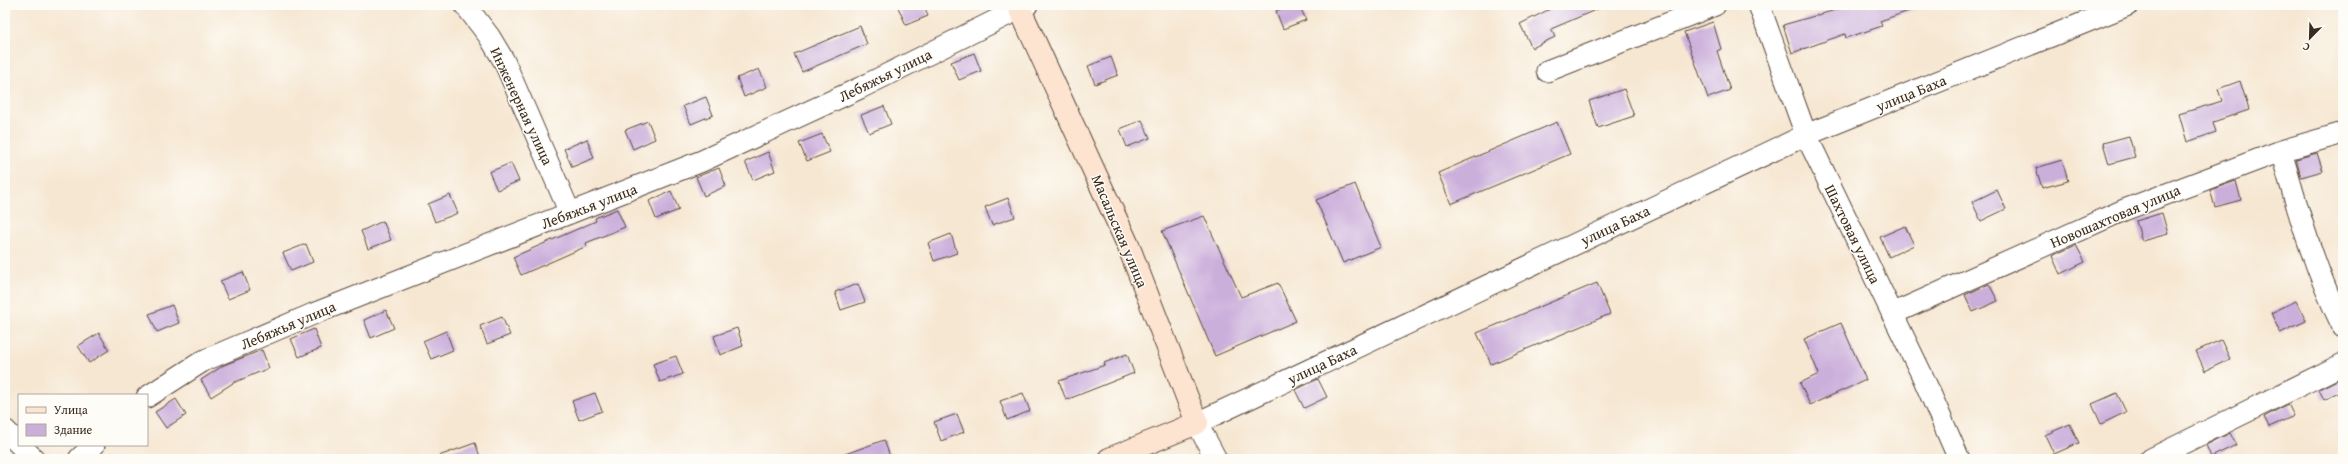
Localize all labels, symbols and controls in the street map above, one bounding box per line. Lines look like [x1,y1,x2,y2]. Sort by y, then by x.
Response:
north arrow [2290,18,2330,58]
text: С [2300,39,2312,56]
street label: Лебяжья улица [835,43,936,107]
street label: Инженерная улица [485,44,559,169]
street label: улица Баха [1872,69,1950,117]
street label: Масальская улица [1087,171,1154,292]
street label: Лебяжья улица [538,178,641,234]
street label: Новошахтовая улица [2047,179,2184,253]
street label: Шахтовая улица [1820,181,1886,288]
street label: улица Баха [1576,199,1654,251]
street label: Лебяжья улица [237,295,340,354]
street label: улица Баха [1283,338,1361,390]
legend [18,394,148,446]
text: Улица [54,401,88,418]
text: Здание [54,421,93,438]

